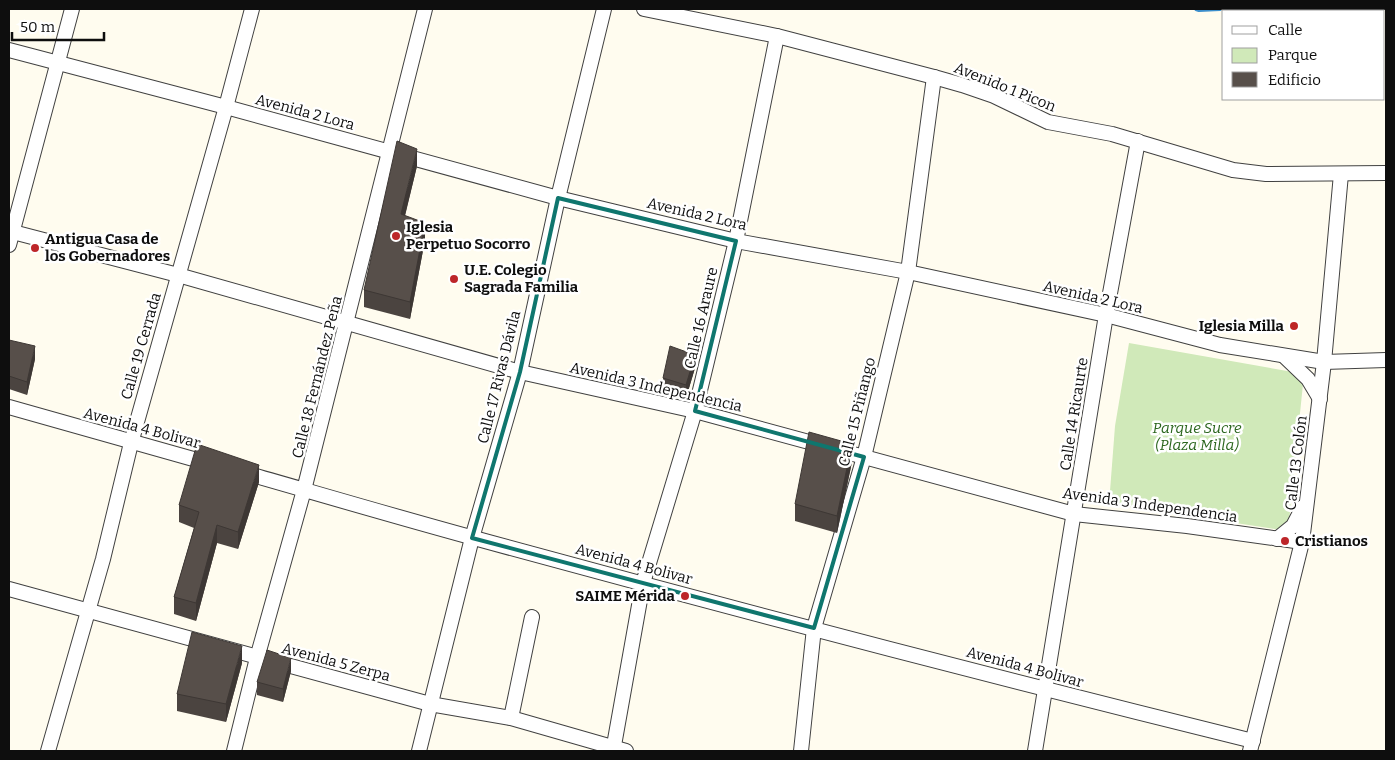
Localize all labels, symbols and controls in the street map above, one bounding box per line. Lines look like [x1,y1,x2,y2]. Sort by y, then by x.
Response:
scale bar [12,10,105,42]
legend [1222,10,1385,100]
text: 50 m [20,18,56,36]
text: Calle [1268,21,1302,39]
text: Parque [1268,46,1317,64]
street label: Avenido 1 Picon [952,58,1059,116]
text: Edificio [1268,71,1321,89]
street label: Avenida 2 Lora [253,90,357,134]
street label: Avenida 2 Lora [645,194,749,234]
place label: Iglesia Perpetuo Socorro [406,218,531,253]
place label: Antigua Casa de los Gobernadores [45,230,170,265]
marker: Iglesia Perpetuo Socorro [390,230,402,242]
marker: Antigua Casa de los Gobernadores [29,242,41,254]
place label: U.E. Colegio Sagrada Familia [464,261,579,296]
street label: Calle 16 Araure [681,265,721,371]
marker: U.E. Colegio Sagrada Familia [448,273,460,285]
street label: Avenida 2 Lora [1041,277,1145,317]
street label: Calle 19 Cerrada [117,290,165,402]
street label: Calle 18 Fernández Peña [288,294,346,460]
street label: Calle 17 Rivas Dávila [474,309,524,445]
place label: Iglesia Milla [1199,317,1285,335]
marker: Iglesia Milla [1288,320,1300,332]
street label: Calle 15 Piñango [835,356,879,468]
street label: Calle 14 Ricaurte [1056,356,1092,472]
street label: Avenida 3 Independencia [568,358,744,416]
street label: Avenida 4 Bolivar [82,404,203,452]
street label: Calle 13 Colón [1281,414,1311,511]
park label: Parque Sucre (Plaza Milla) [1152,419,1242,454]
street label: Avenida 3 Independencia [1061,484,1239,526]
place label: Cristianos [1295,532,1368,550]
marker: Cristianos [1279,535,1291,547]
street label: Avenida 4 Bolivar [574,540,695,588]
place label: SAIME Mérida [575,587,676,605]
marker: SAIME Mérida [679,590,691,602]
street label: Avenida 5 Zerpa [280,639,392,685]
street label: Avenida 4 Bolivar [965,643,1086,691]

